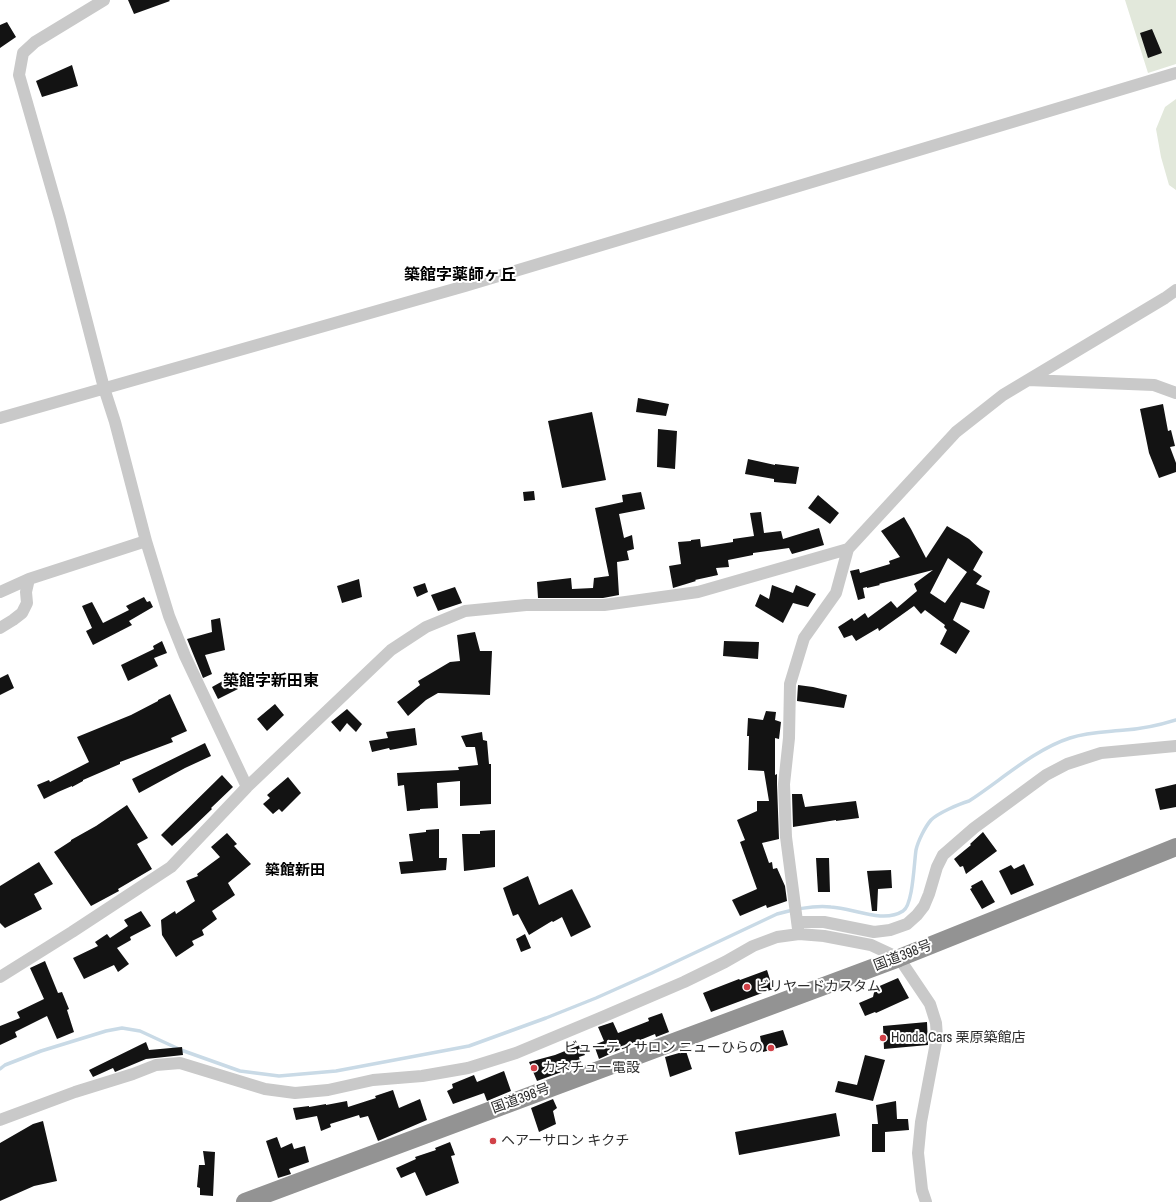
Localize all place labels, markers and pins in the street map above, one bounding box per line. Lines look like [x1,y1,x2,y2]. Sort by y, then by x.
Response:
place label: ビリヤードカスタム [755,979,881,995]
marker: ビリヤードカスタム [742,982,752,992]
place label: Honda Cars 栗原築館店 [891,1030,1025,1046]
marker: Honda Cars 栗原築館店 [878,1033,888,1043]
place label: ビューティサロン ニューひらの [564,1040,763,1056]
marker: ビューティサロン ニューひらの [766,1043,776,1053]
place label: カネチュー電設 [542,1060,640,1076]
marker: カネチュー電設 [529,1063,539,1073]
place label: ヘアーサロン キクチ [501,1133,629,1149]
marker: ヘアーサロン キクチ [488,1136,498,1146]

